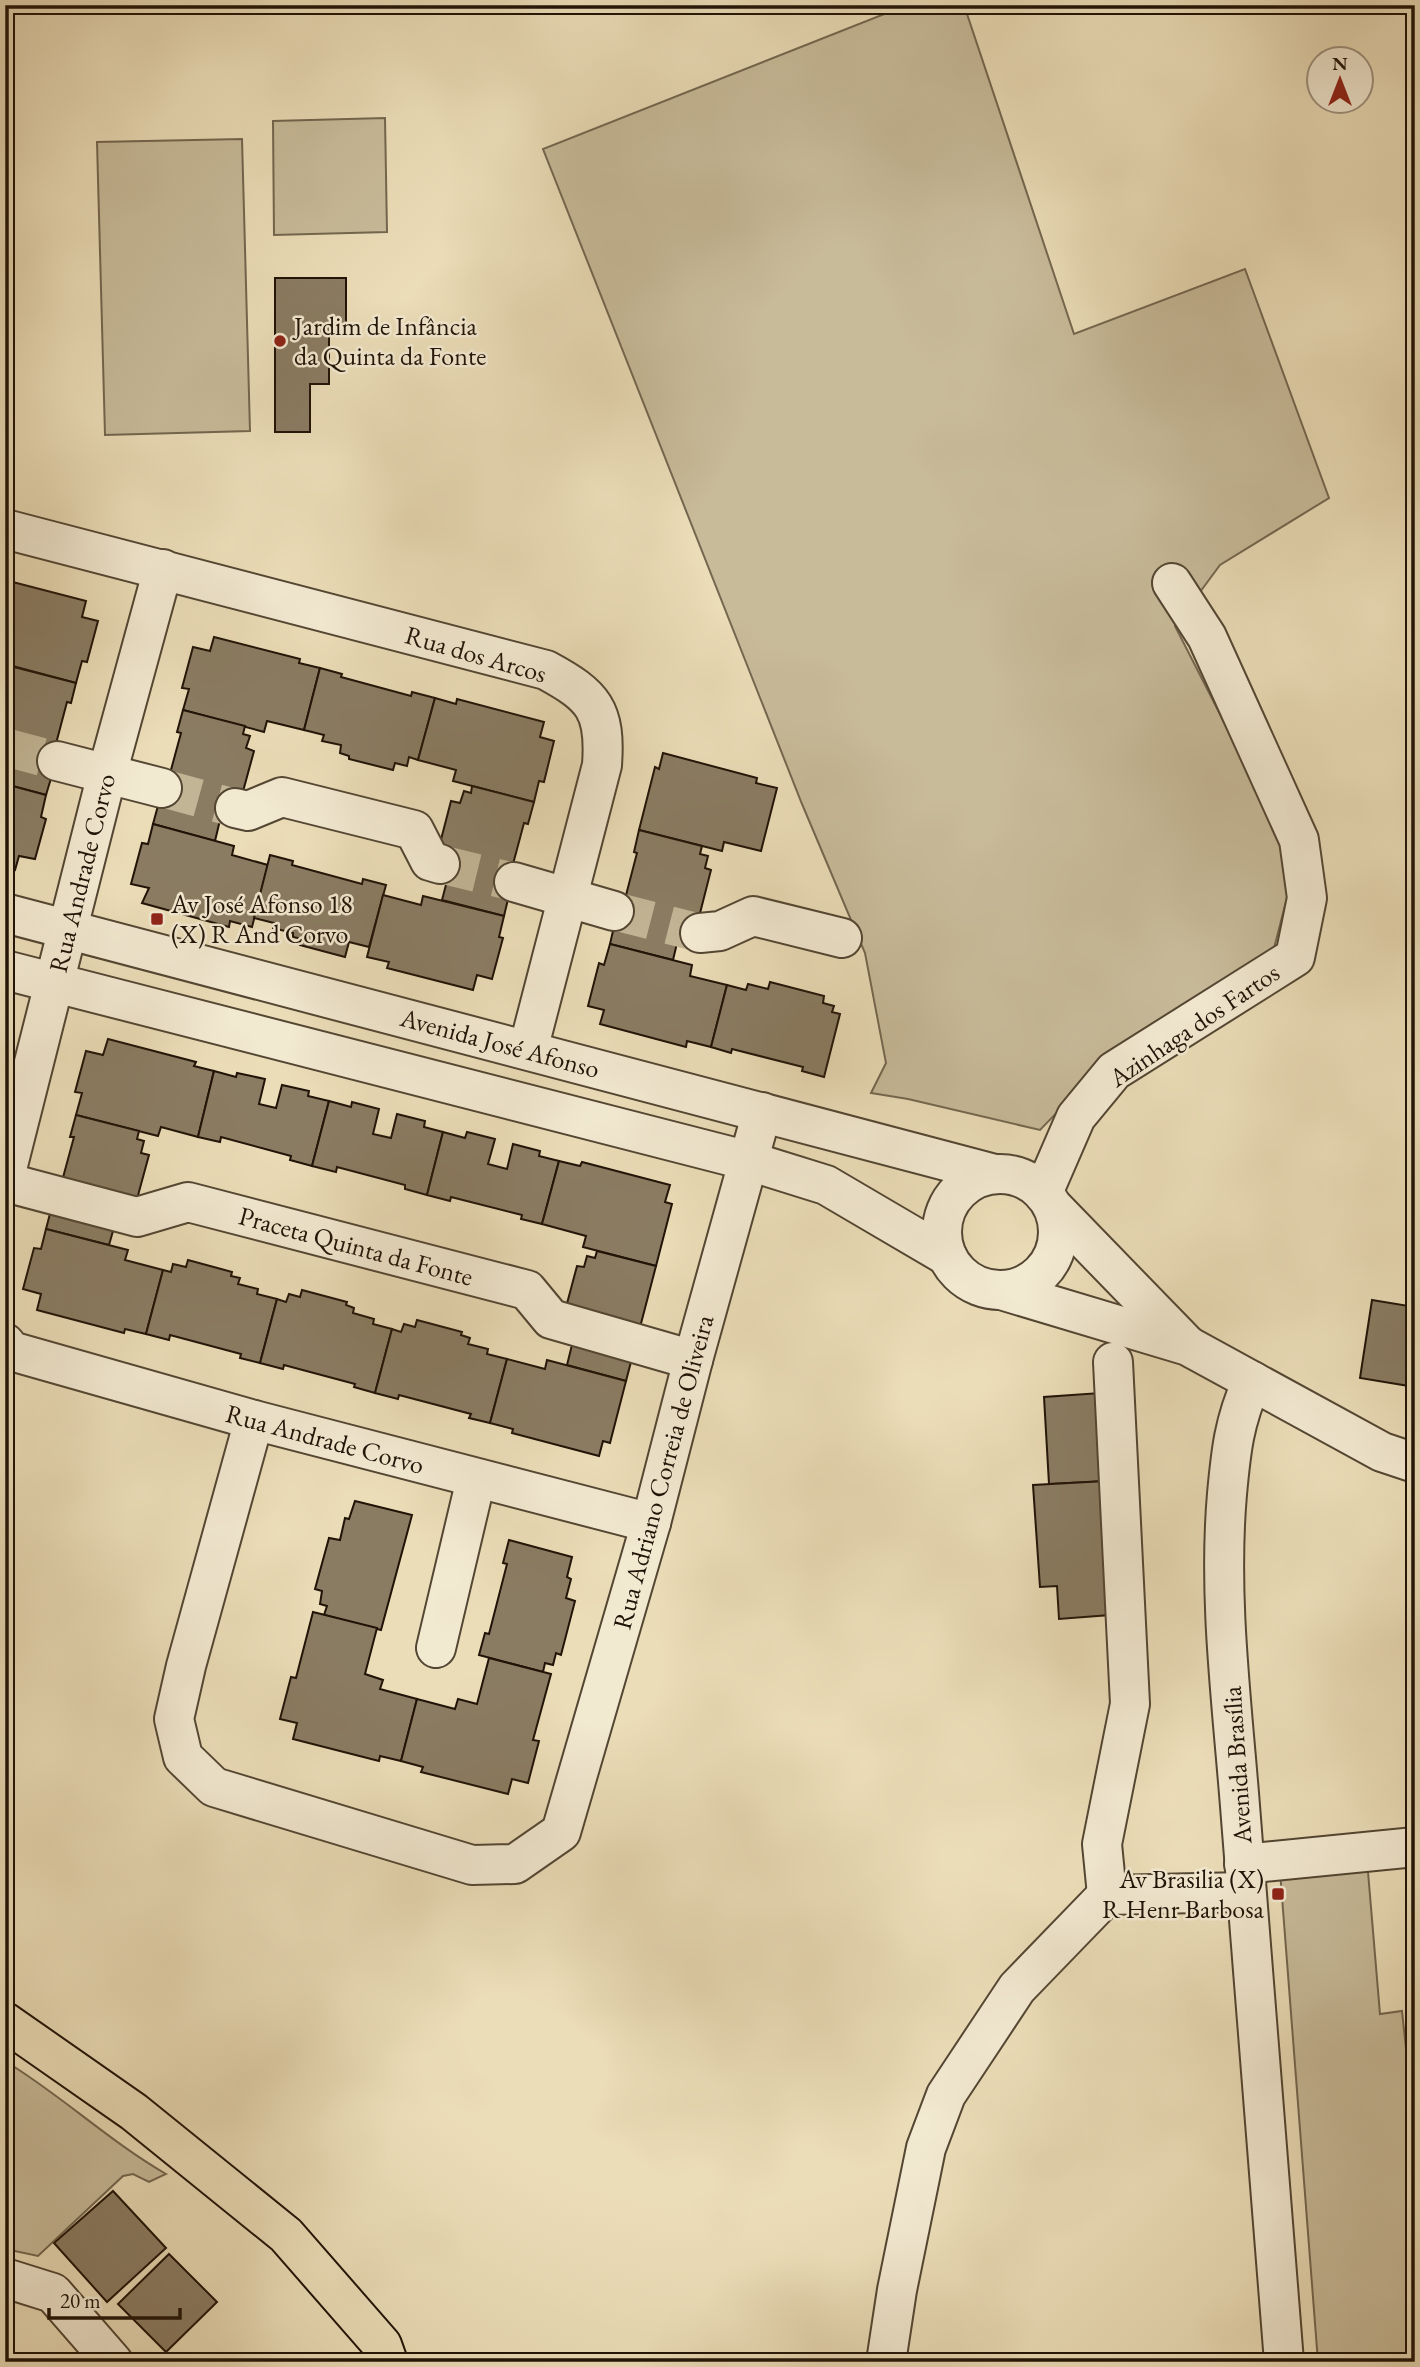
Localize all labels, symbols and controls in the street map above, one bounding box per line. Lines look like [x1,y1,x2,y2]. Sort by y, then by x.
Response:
north arrow [1304,46,1374,116]
text: N [1332,51,1348,76]
place label: Jardim de Infância da Quinta da Fonte [292,309,486,373]
marker: Jardim de Infância da Quinta da Fonte [272,333,288,349]
street label: Rua dos Arcos [401,618,551,690]
street label: Rua Andrade Corvo [41,770,123,976]
place label: Av José Afonso 18 (X) R And Corvo [170,887,353,951]
marker: Av José Afonso 18 (X) R And Corvo [149,911,165,927]
street label: Azinhaga dos Fartos [1101,955,1286,1095]
street label: Avenida José Afonso [396,1000,603,1086]
street label: Praceta Quinta da Fonte [235,1198,477,1294]
street label: Rua Adriano Correia de Oliveira [605,1310,722,1633]
street label: Rua Andrade Corvo [222,1396,428,1482]
street label: Avenida Brasília [1214,1684,1260,1846]
place label: Av Brasilia (X) R Henr Barbosa [1102,1862,1265,1926]
marker: Av Brasilia (X) R Henr Barbosa [1270,1886,1286,1902]
scale bar [49,2276,180,2320]
text: 20 m [60,2287,101,2314]

